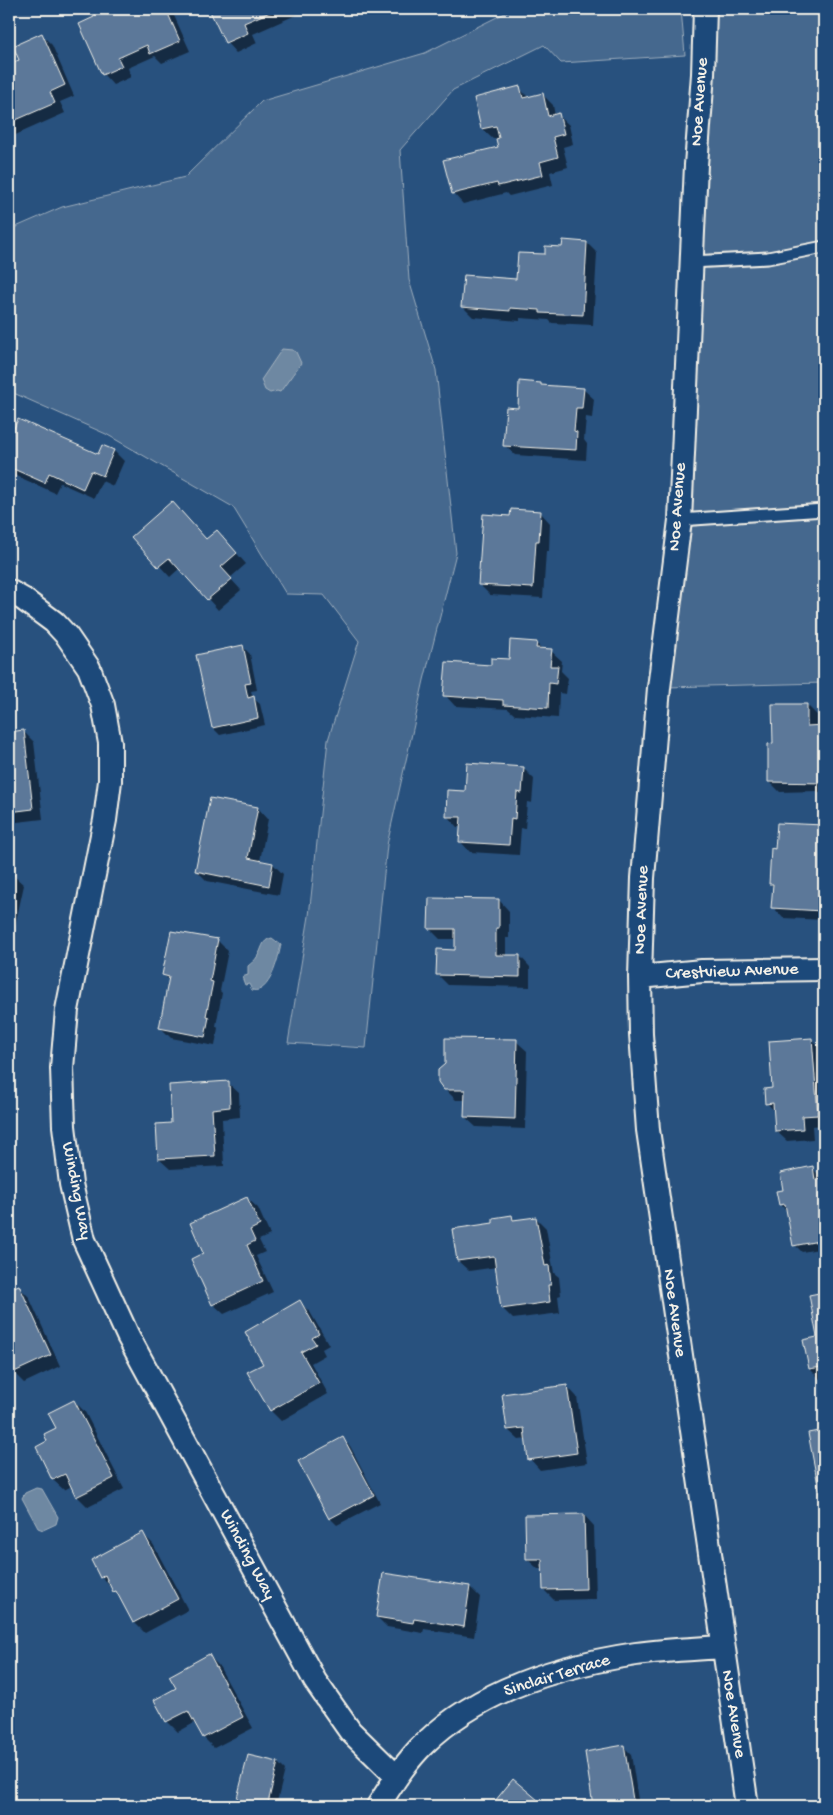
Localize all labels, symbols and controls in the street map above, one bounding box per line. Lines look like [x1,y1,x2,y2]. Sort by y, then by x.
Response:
street label: Noe Avenue [686,56,714,147]
street label: Noe Avenue [664,461,692,552]
street label: Noe Avenue [630,865,654,955]
street label: Crestview Avenue [665,959,799,985]
street label: Winding Way [56,1140,96,1242]
street label: Noe Avenue [657,1268,691,1359]
street label: Winding Way [214,1506,280,1604]
street label: Sinclair Terrace [501,1650,613,1702]
street label: Noe Avenue [716,1669,750,1760]

